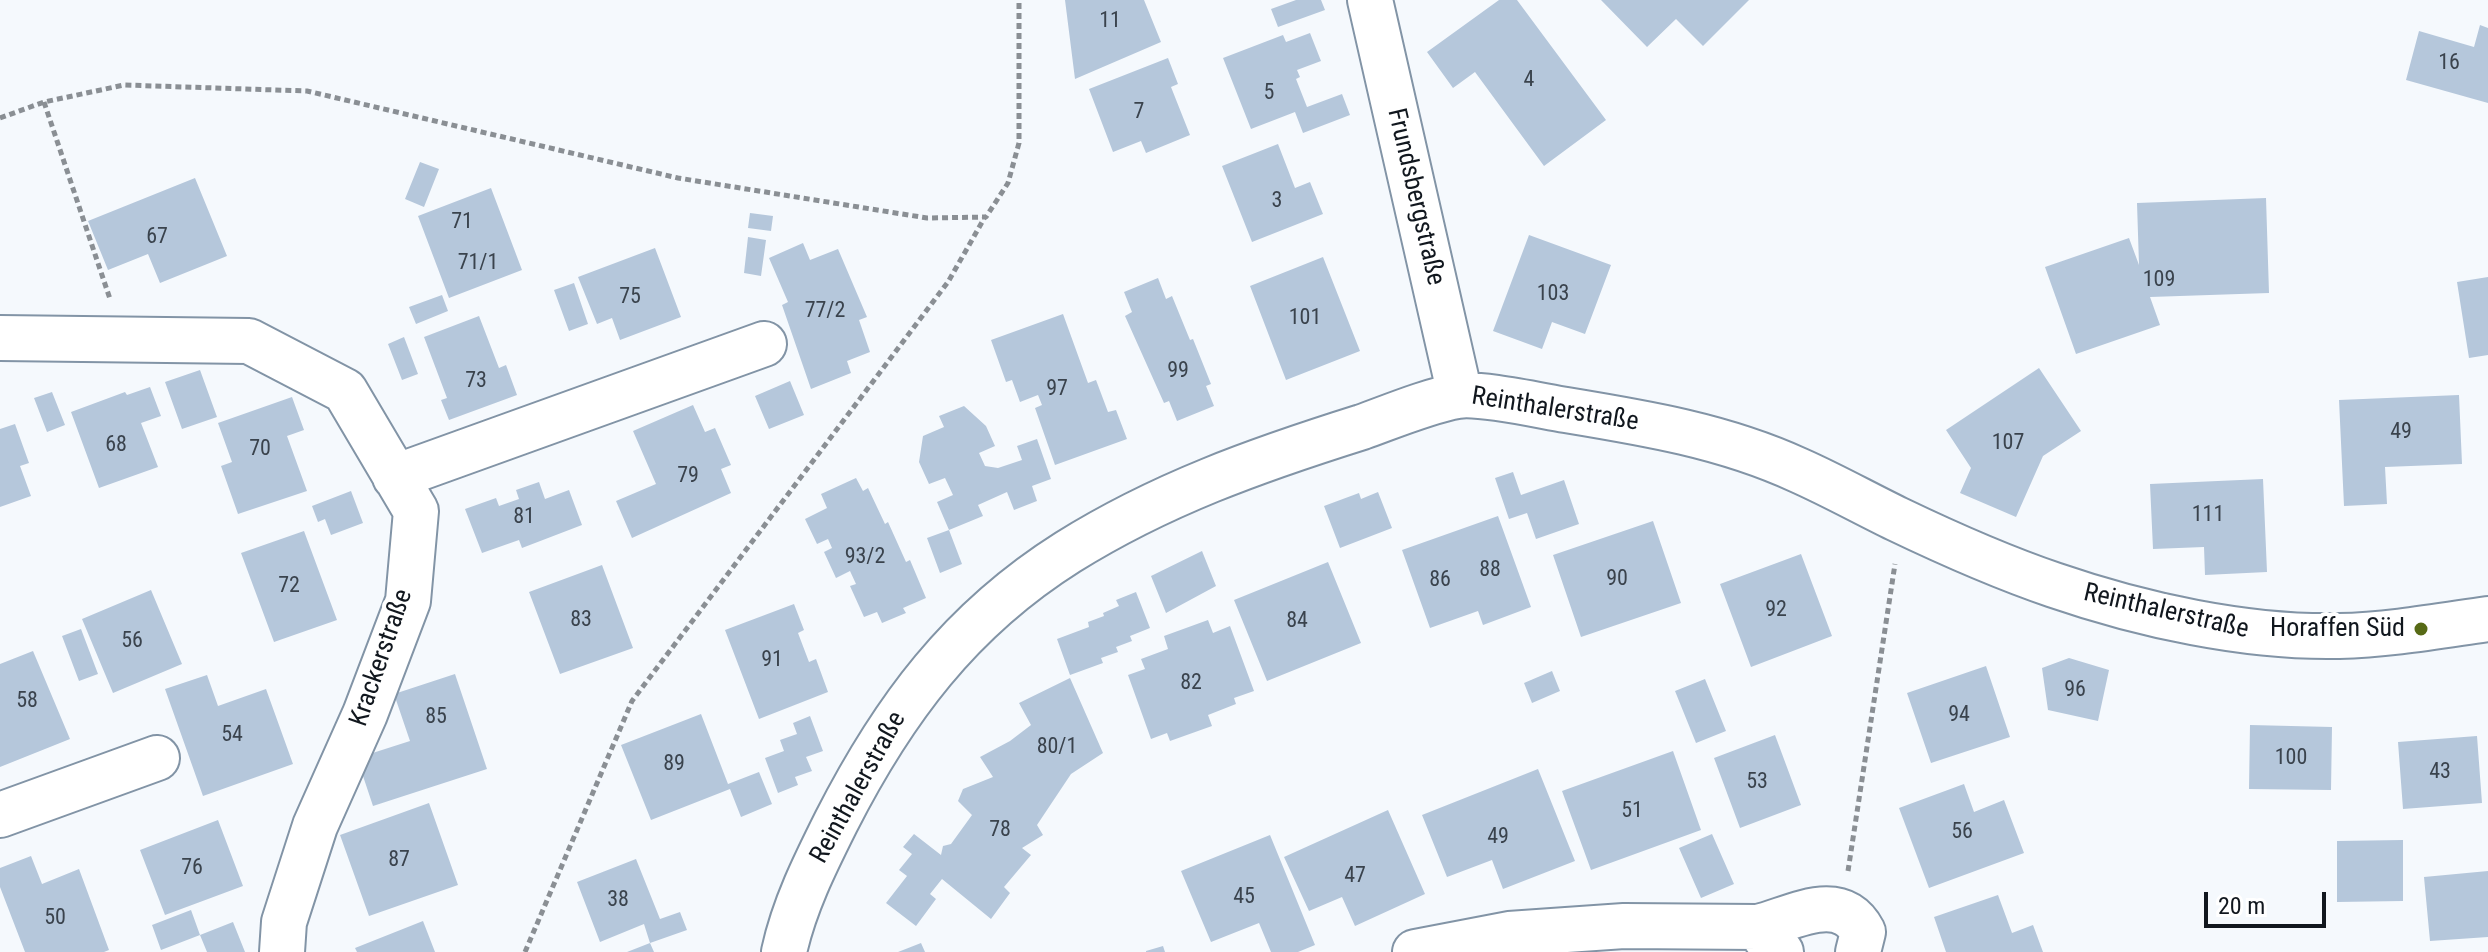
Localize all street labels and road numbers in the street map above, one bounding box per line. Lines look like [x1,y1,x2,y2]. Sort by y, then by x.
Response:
street label: Frundsbergstraße [1379,105,1451,289]
street label: Reinthalerstraße [1469,381,1641,439]
street label: Reinthalerstraße [2080,578,2252,646]
street label: Krackerstraße [344,585,420,731]
street label: Reinthalerstraße [805,707,913,869]

